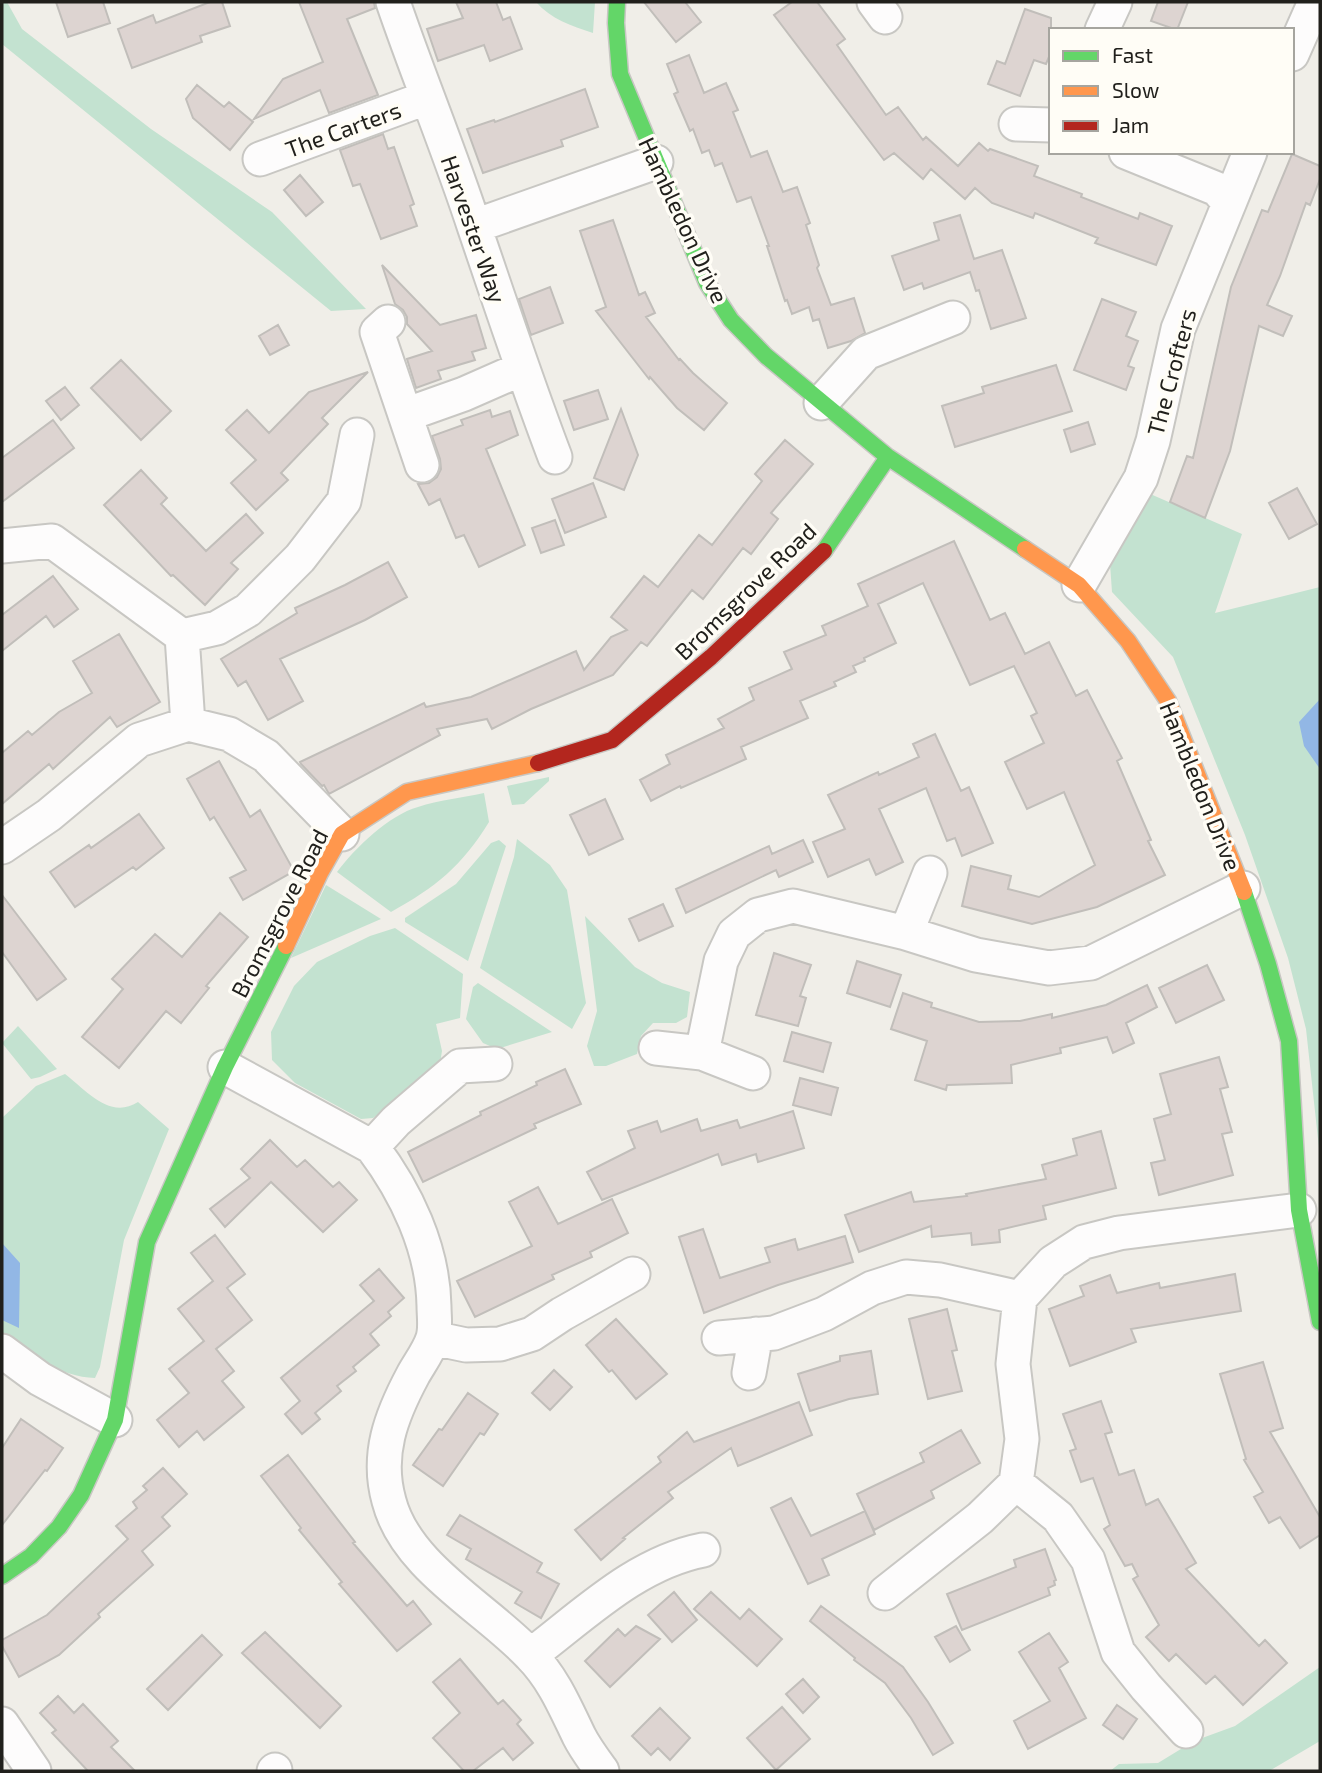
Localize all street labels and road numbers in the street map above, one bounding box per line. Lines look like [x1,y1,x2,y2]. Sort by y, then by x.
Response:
street label: The Carters [281,95,405,163]
street label: Hambledon Drive [633,133,735,307]
street label: Harvester Way [436,151,512,307]
street label: The Crofters [1141,306,1201,438]
street label: Bromsgrove Road [669,517,821,665]
street label: Hambledon Drive [1154,697,1248,875]
street label: Bromsgrove Road [224,824,334,1002]

